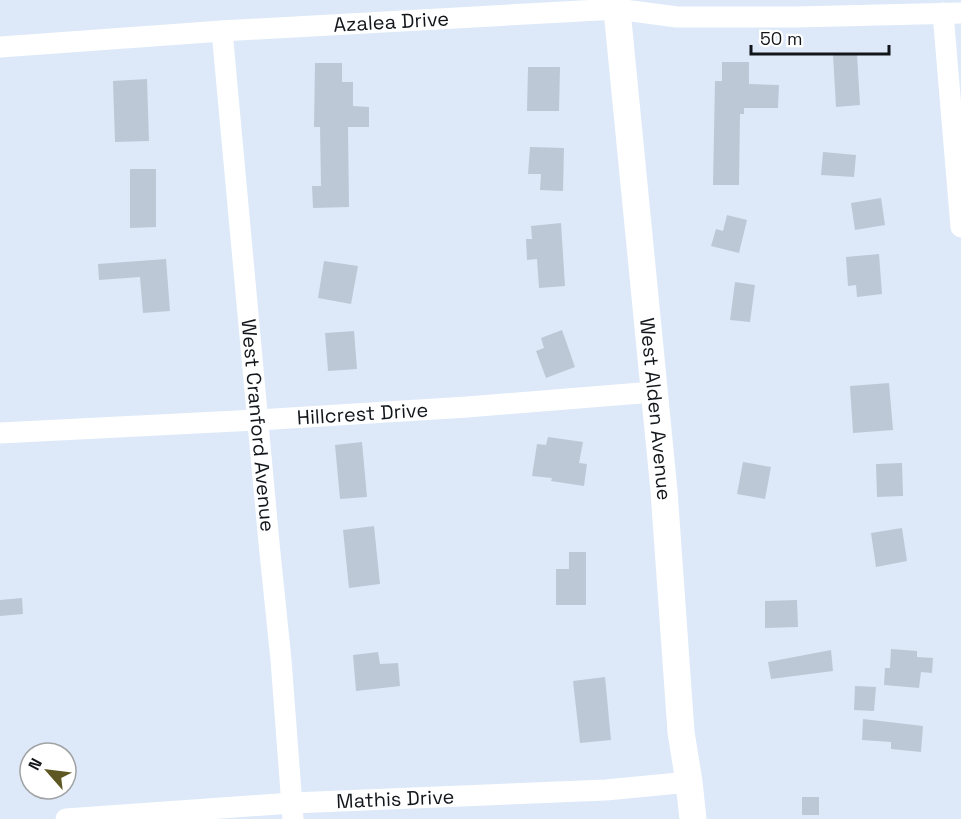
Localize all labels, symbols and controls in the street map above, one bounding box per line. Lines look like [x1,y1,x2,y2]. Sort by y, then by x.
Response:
street label: Azalea Drive [333,5,450,38]
scale bar [751,18,889,56]
text: 50 m [760,27,802,50]
street label: West Alden Avenue [634,316,678,501]
street label: West Cranford Avenue [235,318,281,533]
street label: Hillcrest Drive [296,396,429,431]
north arrow [18,741,78,801]
text: N [23,755,47,774]
street label: Mathis Drive [336,783,455,814]

